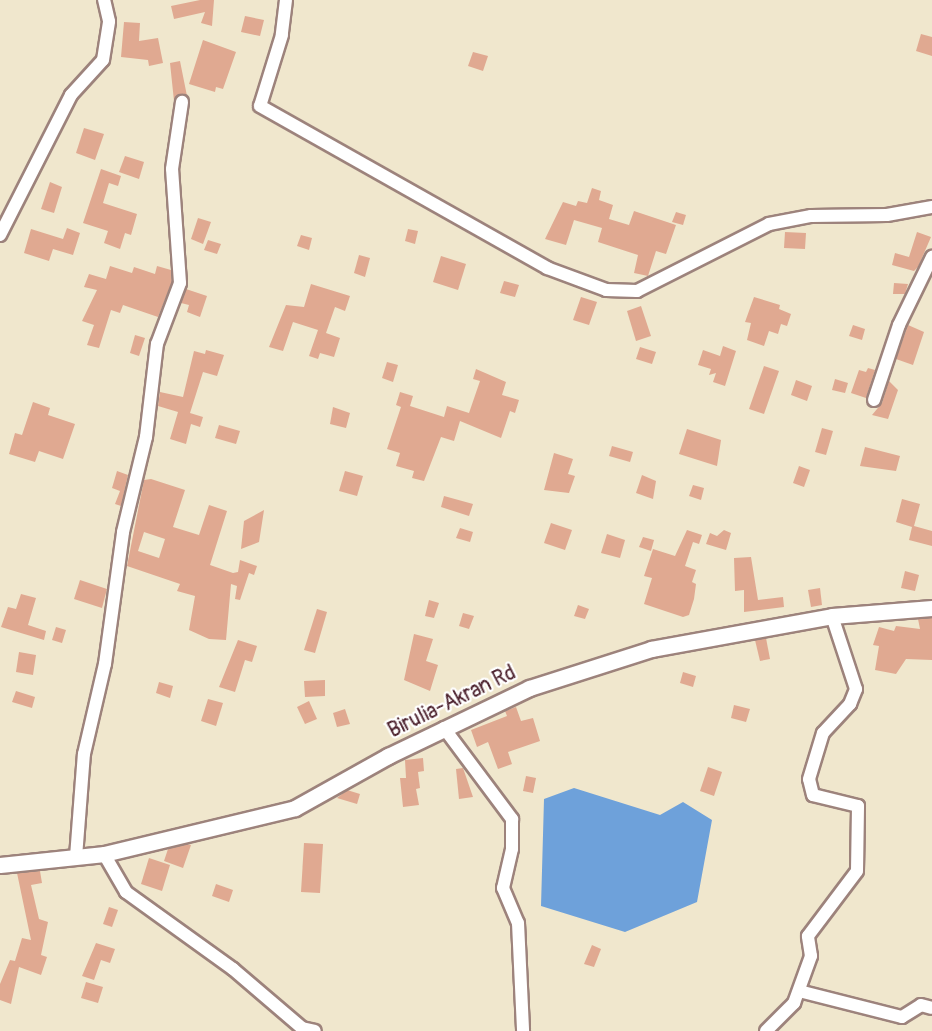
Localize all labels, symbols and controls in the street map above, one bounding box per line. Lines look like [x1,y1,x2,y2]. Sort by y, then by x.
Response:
street label: Birulia-Akran Rd [384,660,520,744]

